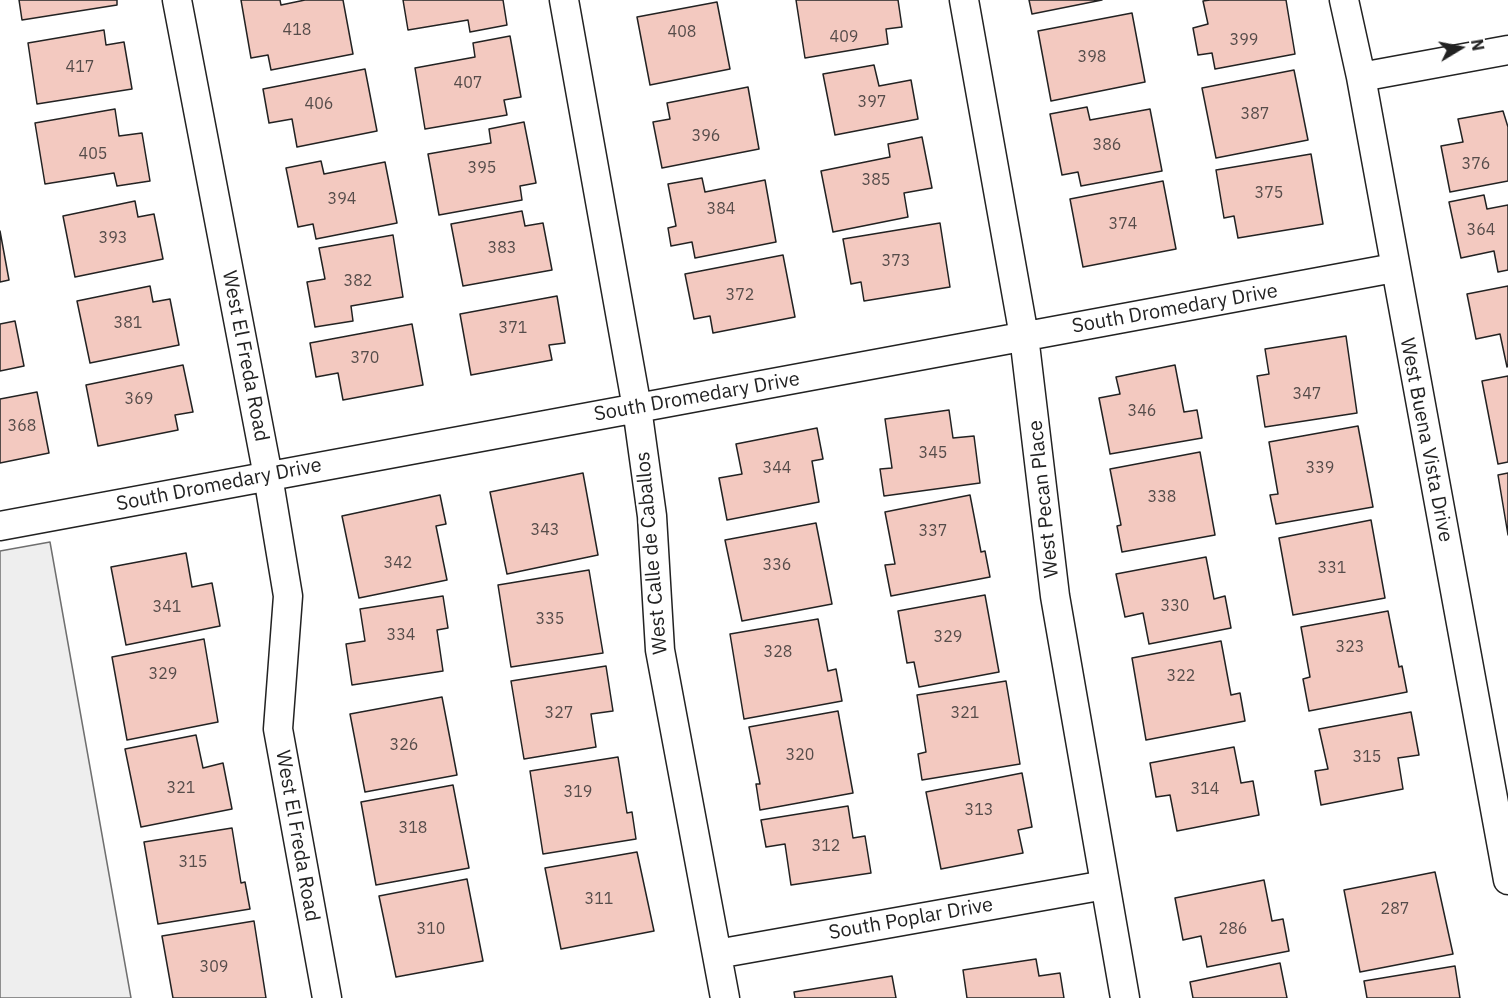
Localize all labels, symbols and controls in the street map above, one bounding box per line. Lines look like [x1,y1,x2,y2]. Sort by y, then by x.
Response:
north arrow [1430,18,1490,78]
house number: 418 [283,20,311,40]
house number: 408 [668,22,696,42]
house number: 409 [830,27,858,47]
house number: 399 [1230,30,1258,50]
text: N [1467,37,1489,52]
house number: 398 [1078,47,1106,67]
house number: 417 [66,57,94,77]
house number: 407 [454,73,482,93]
house number: 397 [858,92,886,112]
house number: 406 [305,94,333,114]
house number: 387 [1241,104,1269,124]
house number: 396 [692,126,720,146]
house number: 386 [1093,135,1121,155]
house number: 405 [79,144,107,164]
house number: 376 [1462,154,1490,174]
house number: 395 [468,158,496,178]
house number: 385 [862,170,890,190]
house number: 375 [1255,183,1283,203]
house number: 394 [328,189,356,209]
house number: 384 [707,199,735,219]
house number: 374 [1109,214,1137,234]
house number: 364 [1467,220,1495,240]
house number: 393 [99,228,127,248]
house number: 383 [488,238,516,258]
house number: 373 [882,251,910,271]
street label: West El Freda Road [217,268,273,444]
house number: 382 [344,271,372,291]
street label: South Dromedary Drive [1070,279,1280,339]
house number: 372 [726,285,754,305]
house number: 381 [114,313,142,333]
house number: 371 [499,318,527,338]
street label: West Buena Vista Drive [1394,336,1458,544]
house number: 370 [351,348,379,368]
street label: South Dromedary Drive [592,367,802,427]
house number: 347 [1293,384,1321,404]
house number: 369 [125,389,153,409]
house number: 346 [1128,401,1156,421]
house number: 368 [8,416,36,436]
street label: West Pecan Place [1024,419,1064,579]
house number: 345 [919,443,947,463]
street label: West Calle de Caballos [631,450,673,656]
street label: South Dromedary Drive [114,453,324,517]
house number: 344 [763,458,791,478]
house number: 339 [1306,458,1334,478]
house number: 338 [1148,487,1176,507]
house number: 343 [531,520,559,540]
house number: 337 [919,521,947,541]
house number: 342 [384,553,412,573]
house number: 336 [763,555,791,575]
house number: 331 [1318,558,1346,578]
house number: 330 [1161,596,1189,616]
house number: 341 [153,597,181,617]
house number: 335 [536,609,564,629]
house number: 334 [387,625,415,645]
house number: 329 [934,627,962,647]
house number: 323 [1336,637,1364,657]
house number: 328 [764,642,792,662]
house number: 329 [149,664,177,684]
house number: 322 [1167,666,1195,686]
house number: 327 [545,703,573,723]
house number: 321 [951,703,979,723]
house number: 326 [390,735,418,755]
house number: 320 [786,745,814,765]
house number: 315 [1353,747,1381,767]
street label: West El Freda Road [270,748,324,924]
house number: 321 [167,778,195,798]
house number: 314 [1191,779,1219,799]
house number: 319 [564,782,592,802]
house number: 313 [965,800,993,820]
house number: 318 [399,818,427,838]
house number: 312 [812,836,840,856]
house number: 315 [179,852,207,872]
house number: 311 [585,889,613,909]
street label: South Poplar Drive [827,893,995,945]
house number: 287 [1381,899,1409,919]
house number: 310 [417,919,445,939]
house number: 286 [1219,919,1247,939]
house number: 309 [200,957,228,977]

